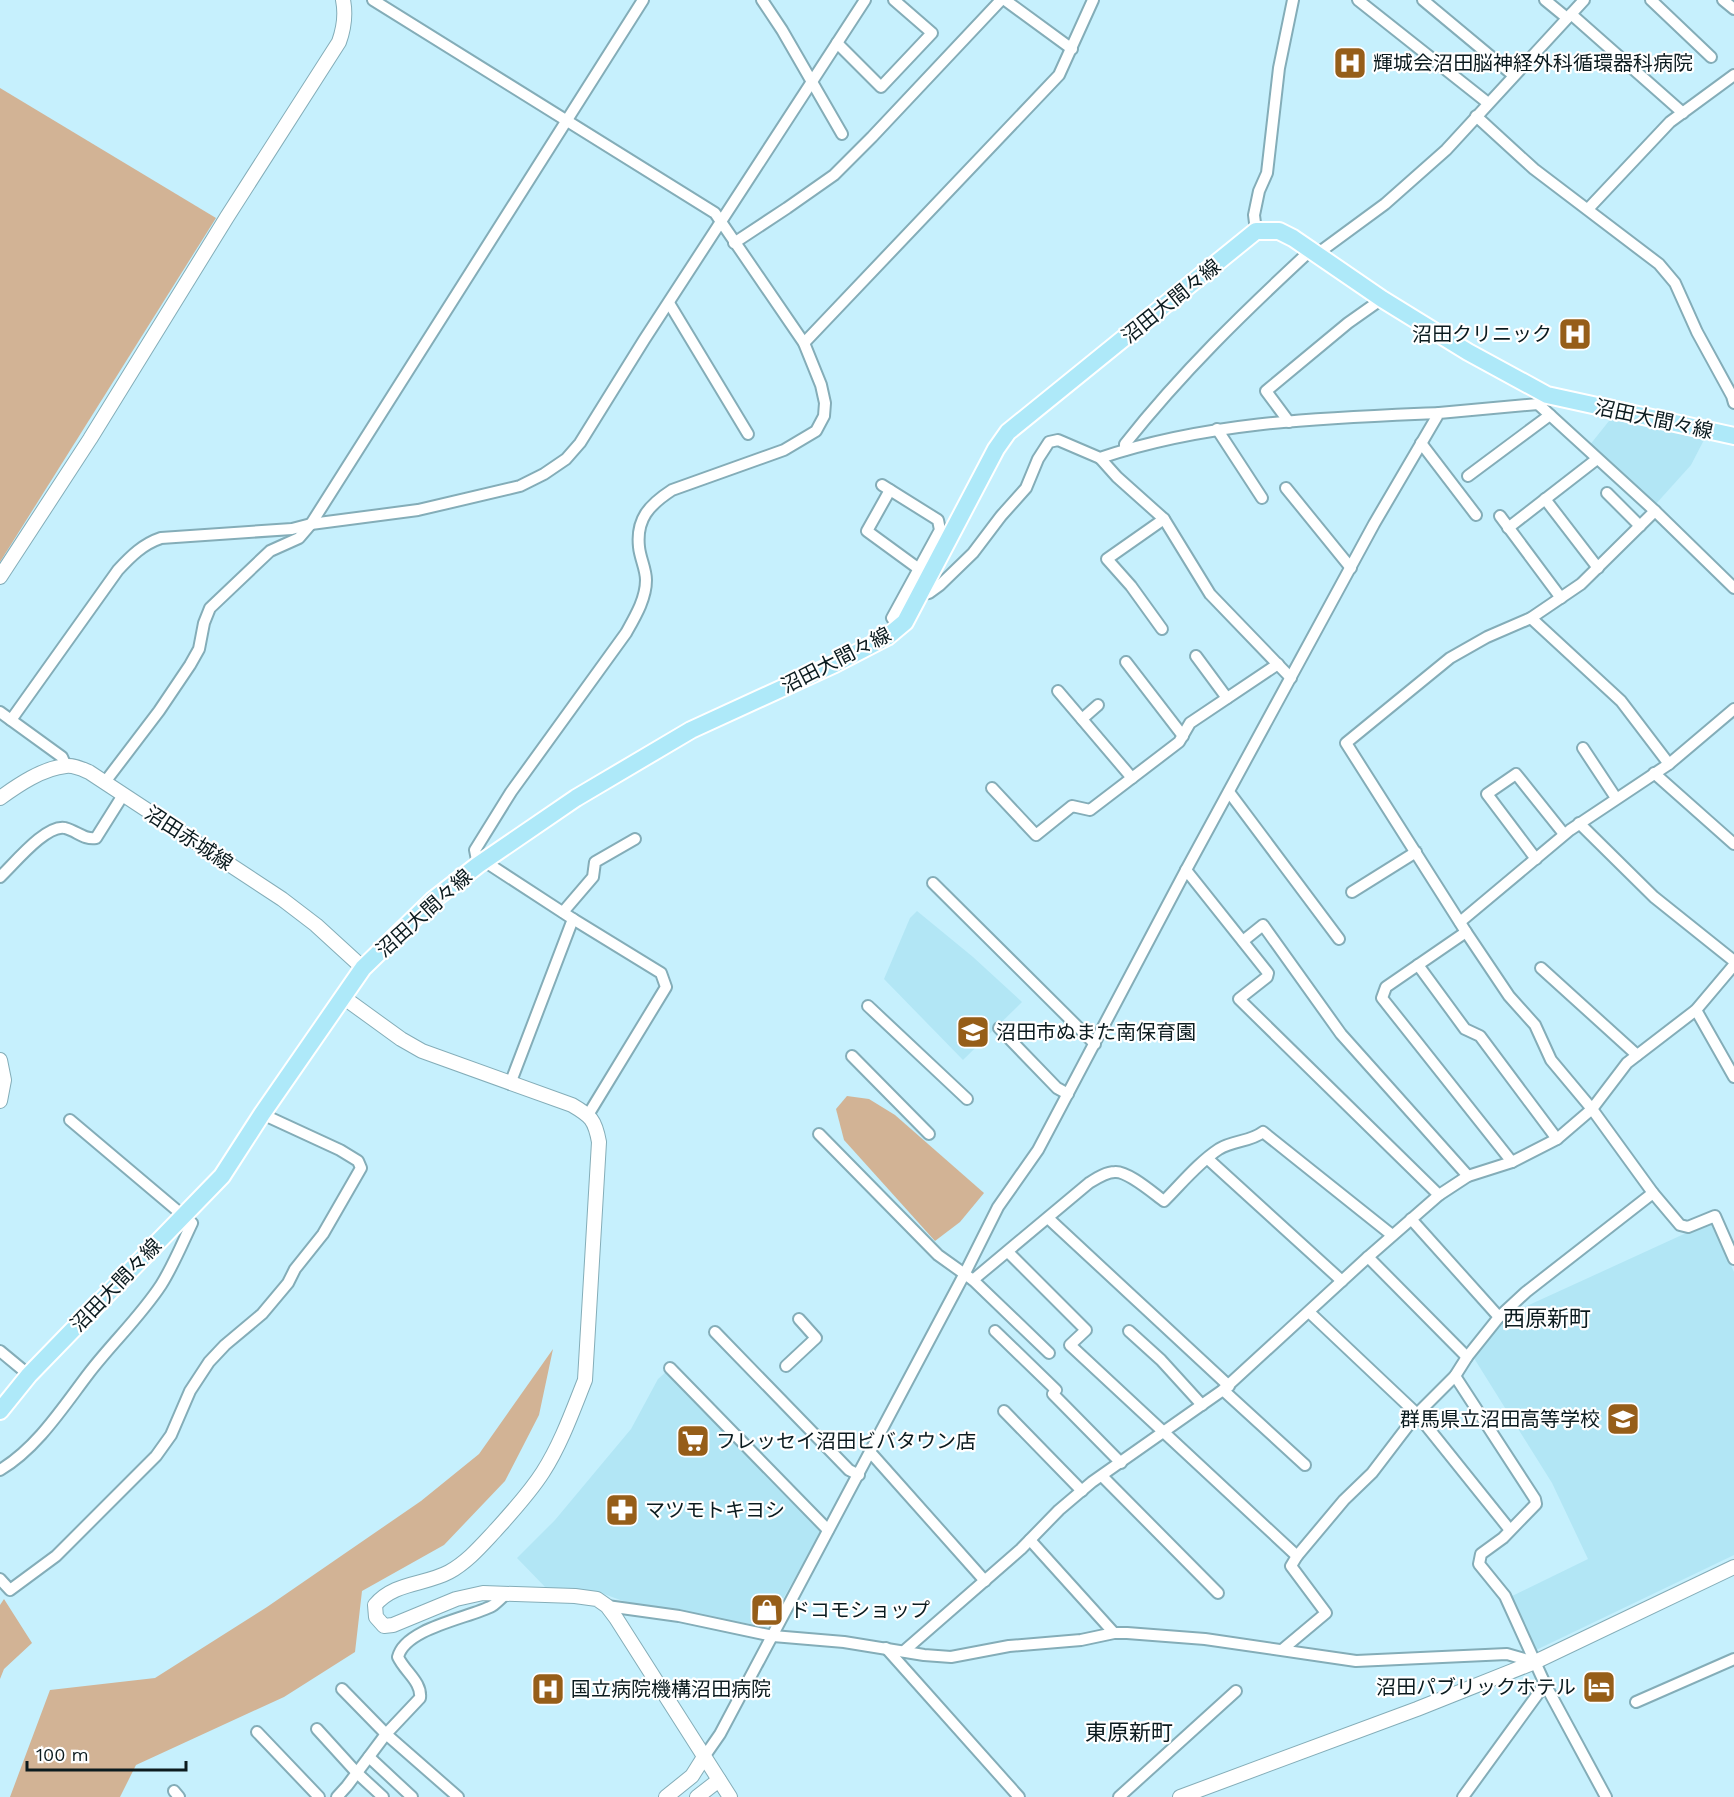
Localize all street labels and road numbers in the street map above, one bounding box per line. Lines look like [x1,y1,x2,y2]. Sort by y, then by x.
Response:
street label: 沼田大間々線 [1117,254,1225,348]
street label: 沼田大間々線 [1593,395,1715,443]
street label: 沼田大間々線 [777,622,895,698]
street label: 沼田赤城線 [141,801,237,875]
street label: 沼田大間々線 [371,864,477,962]
street label: 沼田大間々線 [66,1234,166,1336]

